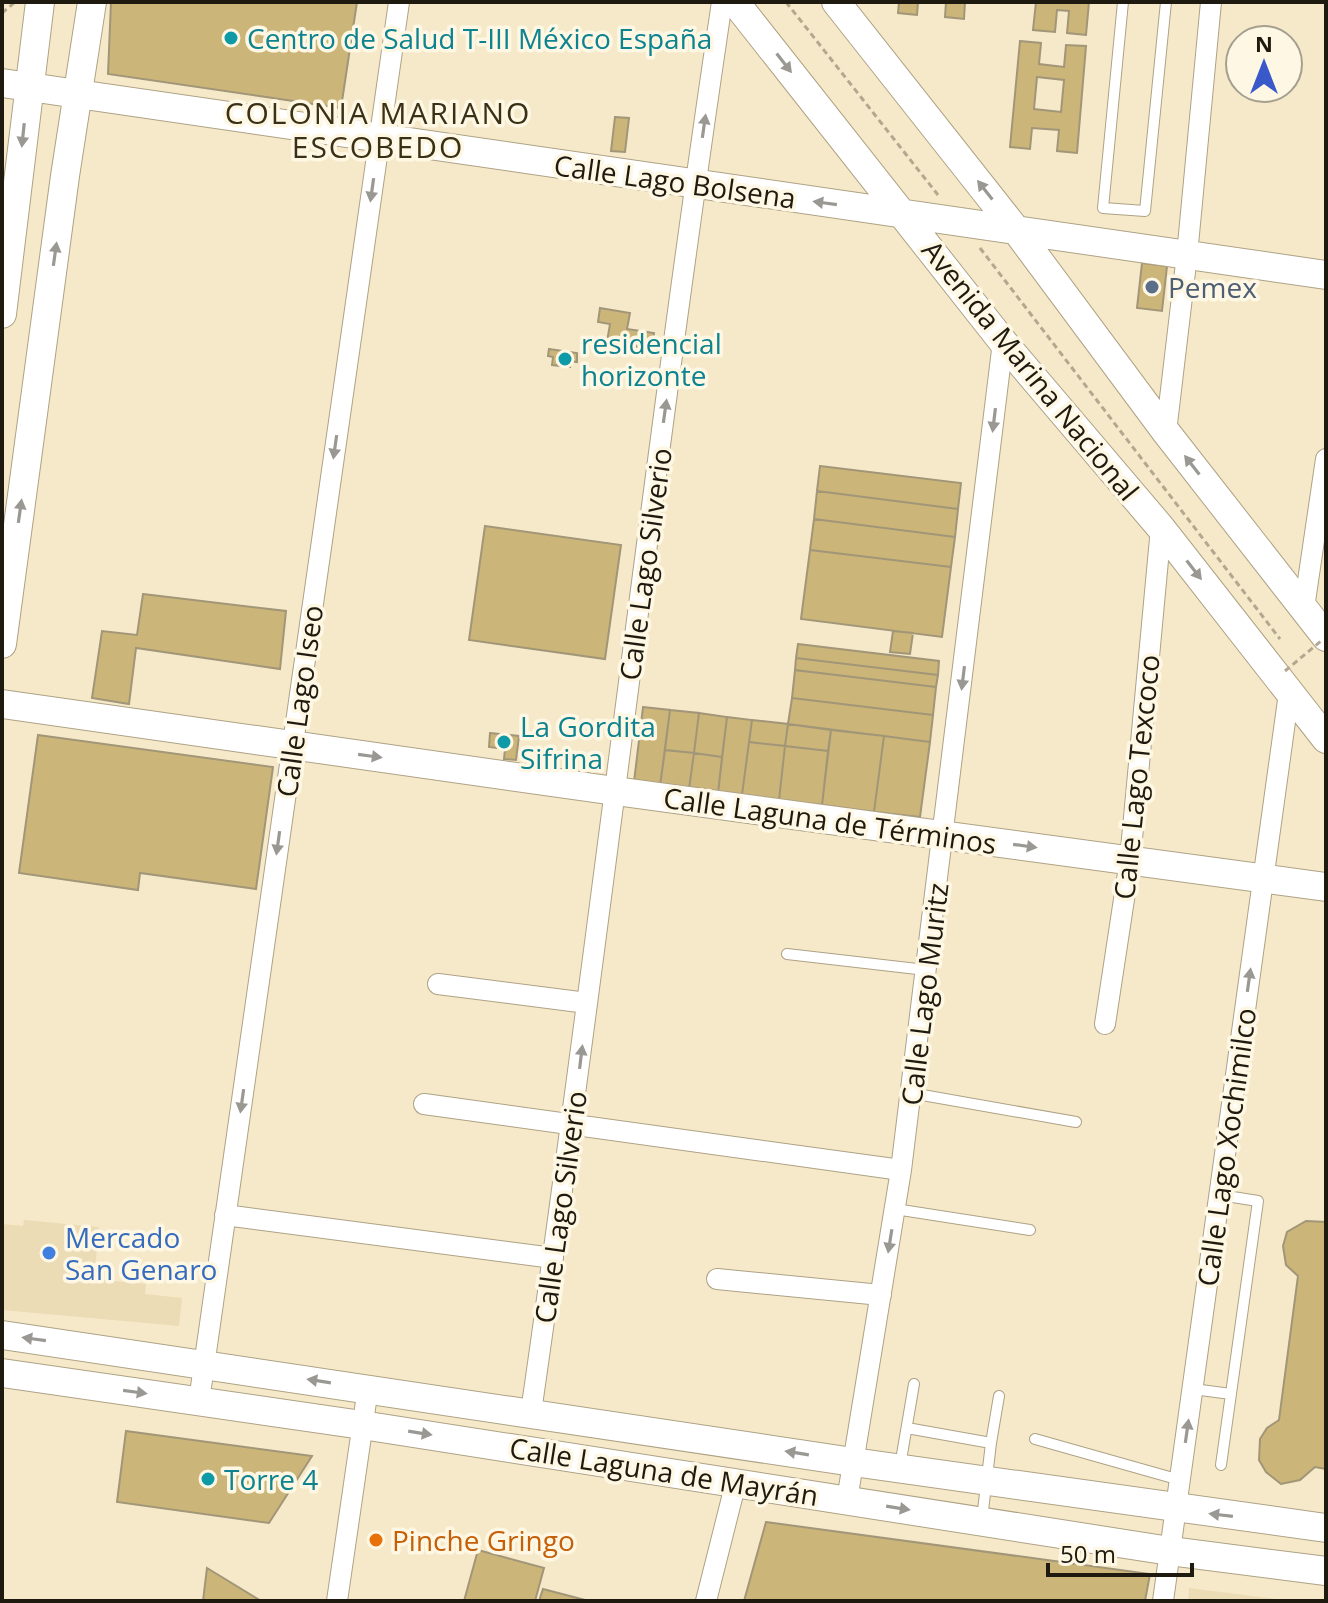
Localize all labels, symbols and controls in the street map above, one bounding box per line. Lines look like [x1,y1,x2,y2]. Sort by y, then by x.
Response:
place label: Centro de Salud T-III México España [247,19,712,57]
north arrow [1224,24,1304,104]
text: N [1255,28,1273,58]
marker: Centro de Salud T-III México España [222,29,240,47]
one-way arrow [775,53,791,73]
district label: COLONIA MARIANO ESCOBEDO [225,92,531,167]
one-way arrow [698,113,711,138]
one-way arrow [17,123,30,148]
street label: Calle Lago Bolsena [552,145,798,217]
one-way arrow [365,178,378,203]
one-way arrow [977,180,993,200]
one-way arrow [812,196,837,209]
street label: Avenida Marina Nacional [914,232,1148,508]
one-way arrow [48,241,61,266]
place label: Pemex [1168,268,1257,306]
marker: Pemex [1143,278,1161,296]
place label: residencial horizonte [581,324,722,394]
marker: residencial horizonte [556,350,574,368]
one-way arrow [659,398,672,423]
one-way arrow [988,407,1001,432]
one-way arrow [328,435,341,460]
street label: Calle Lago Silverio [610,445,680,683]
one-way arrow [1184,455,1200,475]
one-way arrow [14,498,27,523]
one-way arrow [1185,560,1201,580]
street label: Calle Lago Iseo [267,603,331,799]
street label: Calle Lago Texcoco [1104,653,1168,901]
one-way arrow [957,666,970,691]
place label: La Gordita Sifrina [520,707,656,777]
marker: La Gordita Sifrina [495,733,513,751]
one-way arrow [357,750,382,763]
street label: Calle Laguna de Términos [661,778,999,862]
one-way arrow [271,831,284,856]
one-way arrow [1013,840,1038,853]
street label: Calle Lago Muritz [892,881,956,1107]
one-way arrow [1243,967,1256,992]
street label: Calle Lago Xochimilco [1188,1005,1264,1289]
one-way arrow [574,1045,587,1070]
street label: Calle Lago Silverio [525,1088,595,1326]
one-way arrow [235,1089,248,1114]
place label: Mercado San Genaro [65,1218,217,1288]
one-way arrow [883,1229,896,1254]
marker: Mercado San Genaro [40,1244,58,1262]
one-way arrow [21,1332,46,1345]
one-way arrow [306,1374,331,1387]
one-way arrow [123,1386,148,1399]
one-way arrow [1181,1419,1194,1444]
one-way arrow [407,1428,432,1440]
street label: Calle Laguna de Mayrán [507,1428,821,1514]
one-way arrow [785,1446,810,1459]
place label: Torre 4 [224,1460,318,1498]
marker: Torre 4 [199,1470,217,1488]
one-way arrow [886,1502,911,1515]
one-way arrow [1208,1508,1233,1521]
place label: Pinche Gringo [392,1521,575,1559]
scale bar [1048,1527,1192,1577]
marker: Pinche Gringo [367,1531,385,1549]
text: 50 m [1060,1537,1116,1570]

